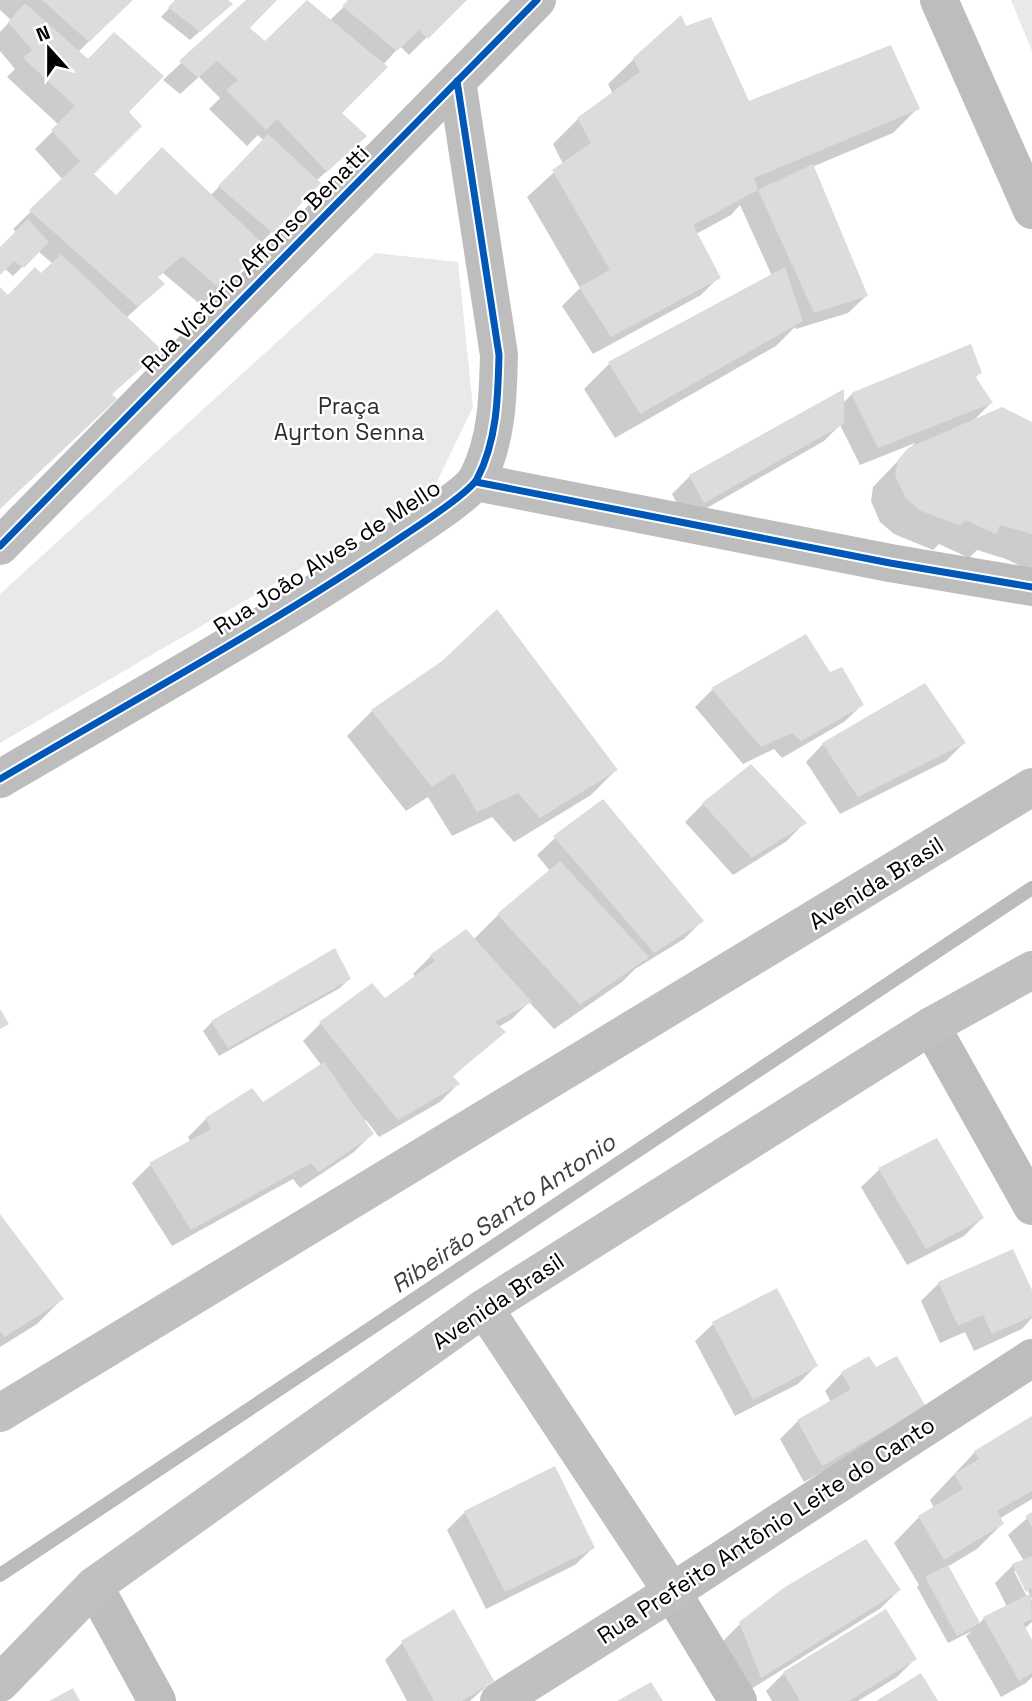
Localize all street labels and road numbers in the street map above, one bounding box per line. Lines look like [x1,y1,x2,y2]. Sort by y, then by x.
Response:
street label: Rua Victório Affonso Benatti [135,139,375,379]
street label: Rua João Alves de Mello [208,472,446,642]
street label: Avenida Brasil [803,830,949,936]
street label: Avenida Brasil [426,1246,570,1356]
street label: Rua Prefeito Antônio Leite do Canto [591,1409,941,1651]

